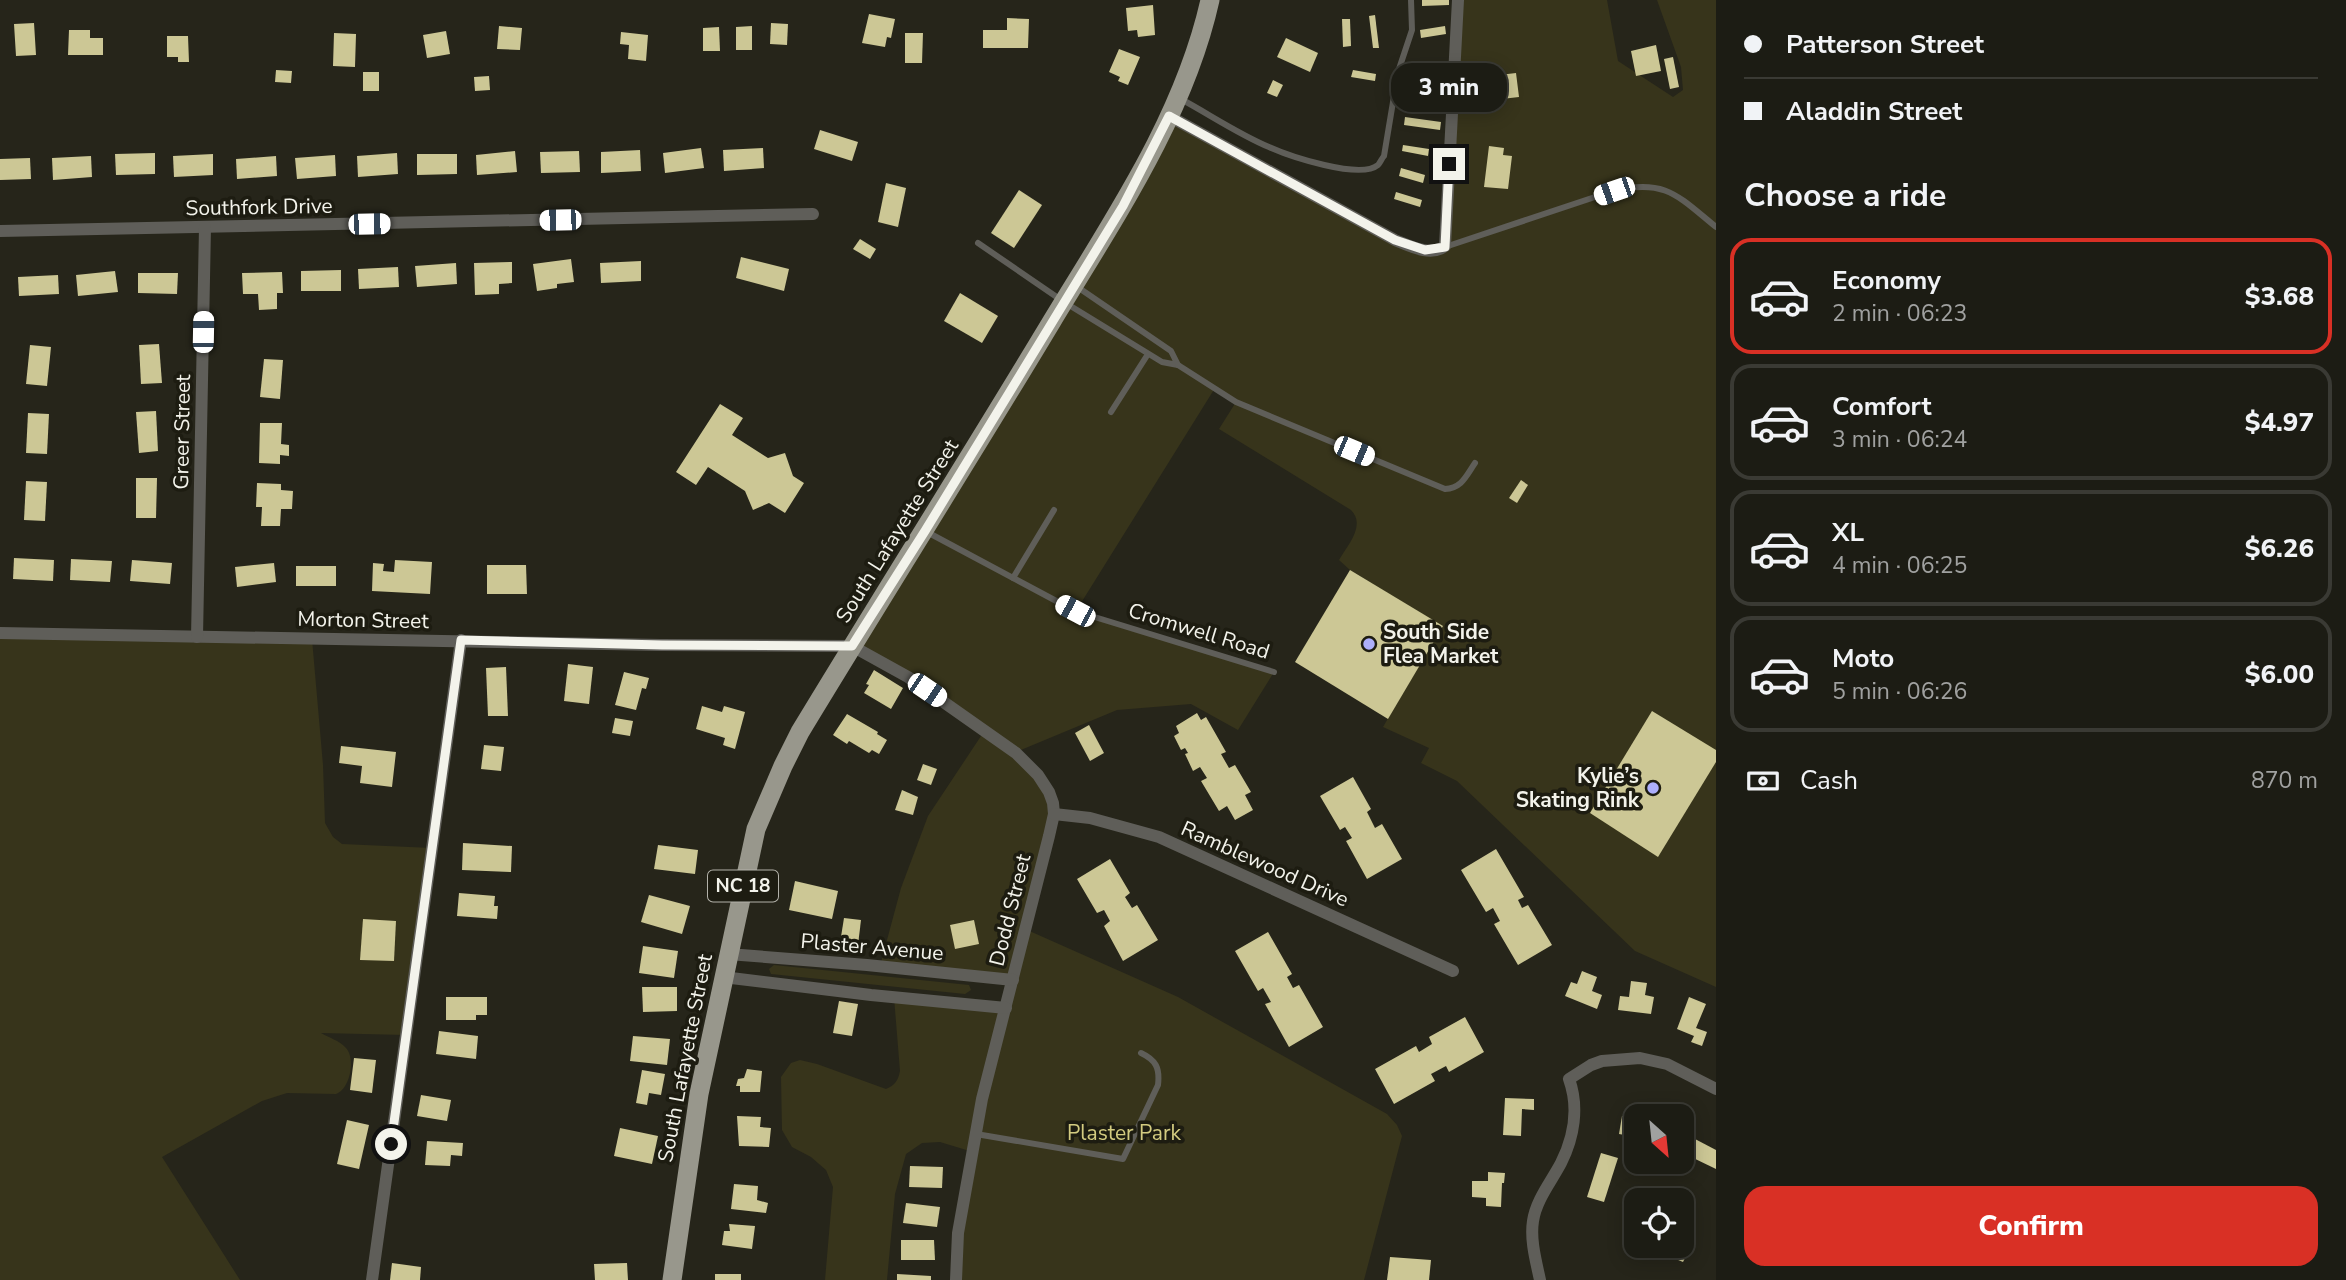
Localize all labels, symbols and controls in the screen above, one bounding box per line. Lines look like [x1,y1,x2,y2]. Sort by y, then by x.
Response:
text: Patterson Street [1786,27,1984,62]
callout: 3 min [1391,62,1507,111]
text: 3 min [1419,72,1479,103]
text: Aladdin Street [1786,94,1962,129]
route end [1433,148,1465,180]
car [1591,174,1638,208]
text: Choose a ride [1744,174,1946,217]
street label: Southfork Drive [185,192,333,222]
car [539,209,582,231]
car [348,213,391,235]
text: Economy [1832,263,1941,298]
icon: car [1748,265,1811,328]
text: $3.68 [2245,279,2314,314]
text: 2 min · 06:23 [1832,298,1967,329]
car [193,311,214,353]
street label: Greer Street [167,374,197,490]
text: Comfort [1832,389,1932,424]
icon: car [1748,391,1811,454]
text: $4.97 [2245,405,2314,440]
text: 3 min · 06:24 [1832,424,1967,455]
street label: South Lafayette Street [829,433,965,628]
car [1331,433,1378,469]
text: XL [1832,515,1864,550]
icon: car [1748,517,1811,580]
text: $6.26 [2245,531,2314,566]
text: 4 min · 06:25 [1832,550,1967,581]
car [1052,592,1099,630]
street label: Cromwell Road [1125,596,1273,666]
street label: Morton Street [297,605,430,635]
place label: South Side Flea Market [1383,618,1499,670]
marker: South Side Flea Market [1361,636,1377,652]
text: Moto [1832,641,1894,676]
icon: car [1748,643,1811,706]
text: $6.00 [2245,657,2314,692]
car [904,670,951,710]
text: 5 min · 06:26 [1832,676,1967,707]
place label: Kylie’s Skating Rink [1516,762,1640,814]
icon: cash [1744,762,1782,800]
text: Cash [1800,763,1858,798]
text: 870 m [2251,765,2318,796]
marker: Kylie’s Skating Rink [1645,780,1661,796]
street label: Ramblewood Drive [1177,814,1353,914]
street label: Dodd Street [983,850,1038,969]
road number: NC 18 [708,870,778,902]
street label: Plaster Avenue [799,927,945,967]
street label: South Lafayette Street [651,951,719,1164]
north arrow [1624,1104,1694,1174]
map controls [1624,1104,1694,1258]
park label: Plaster Park [1067,1119,1181,1147]
route start [375,1128,407,1160]
button: Confirm [1744,1186,2318,1266]
button: locate [1624,1188,1694,1258]

